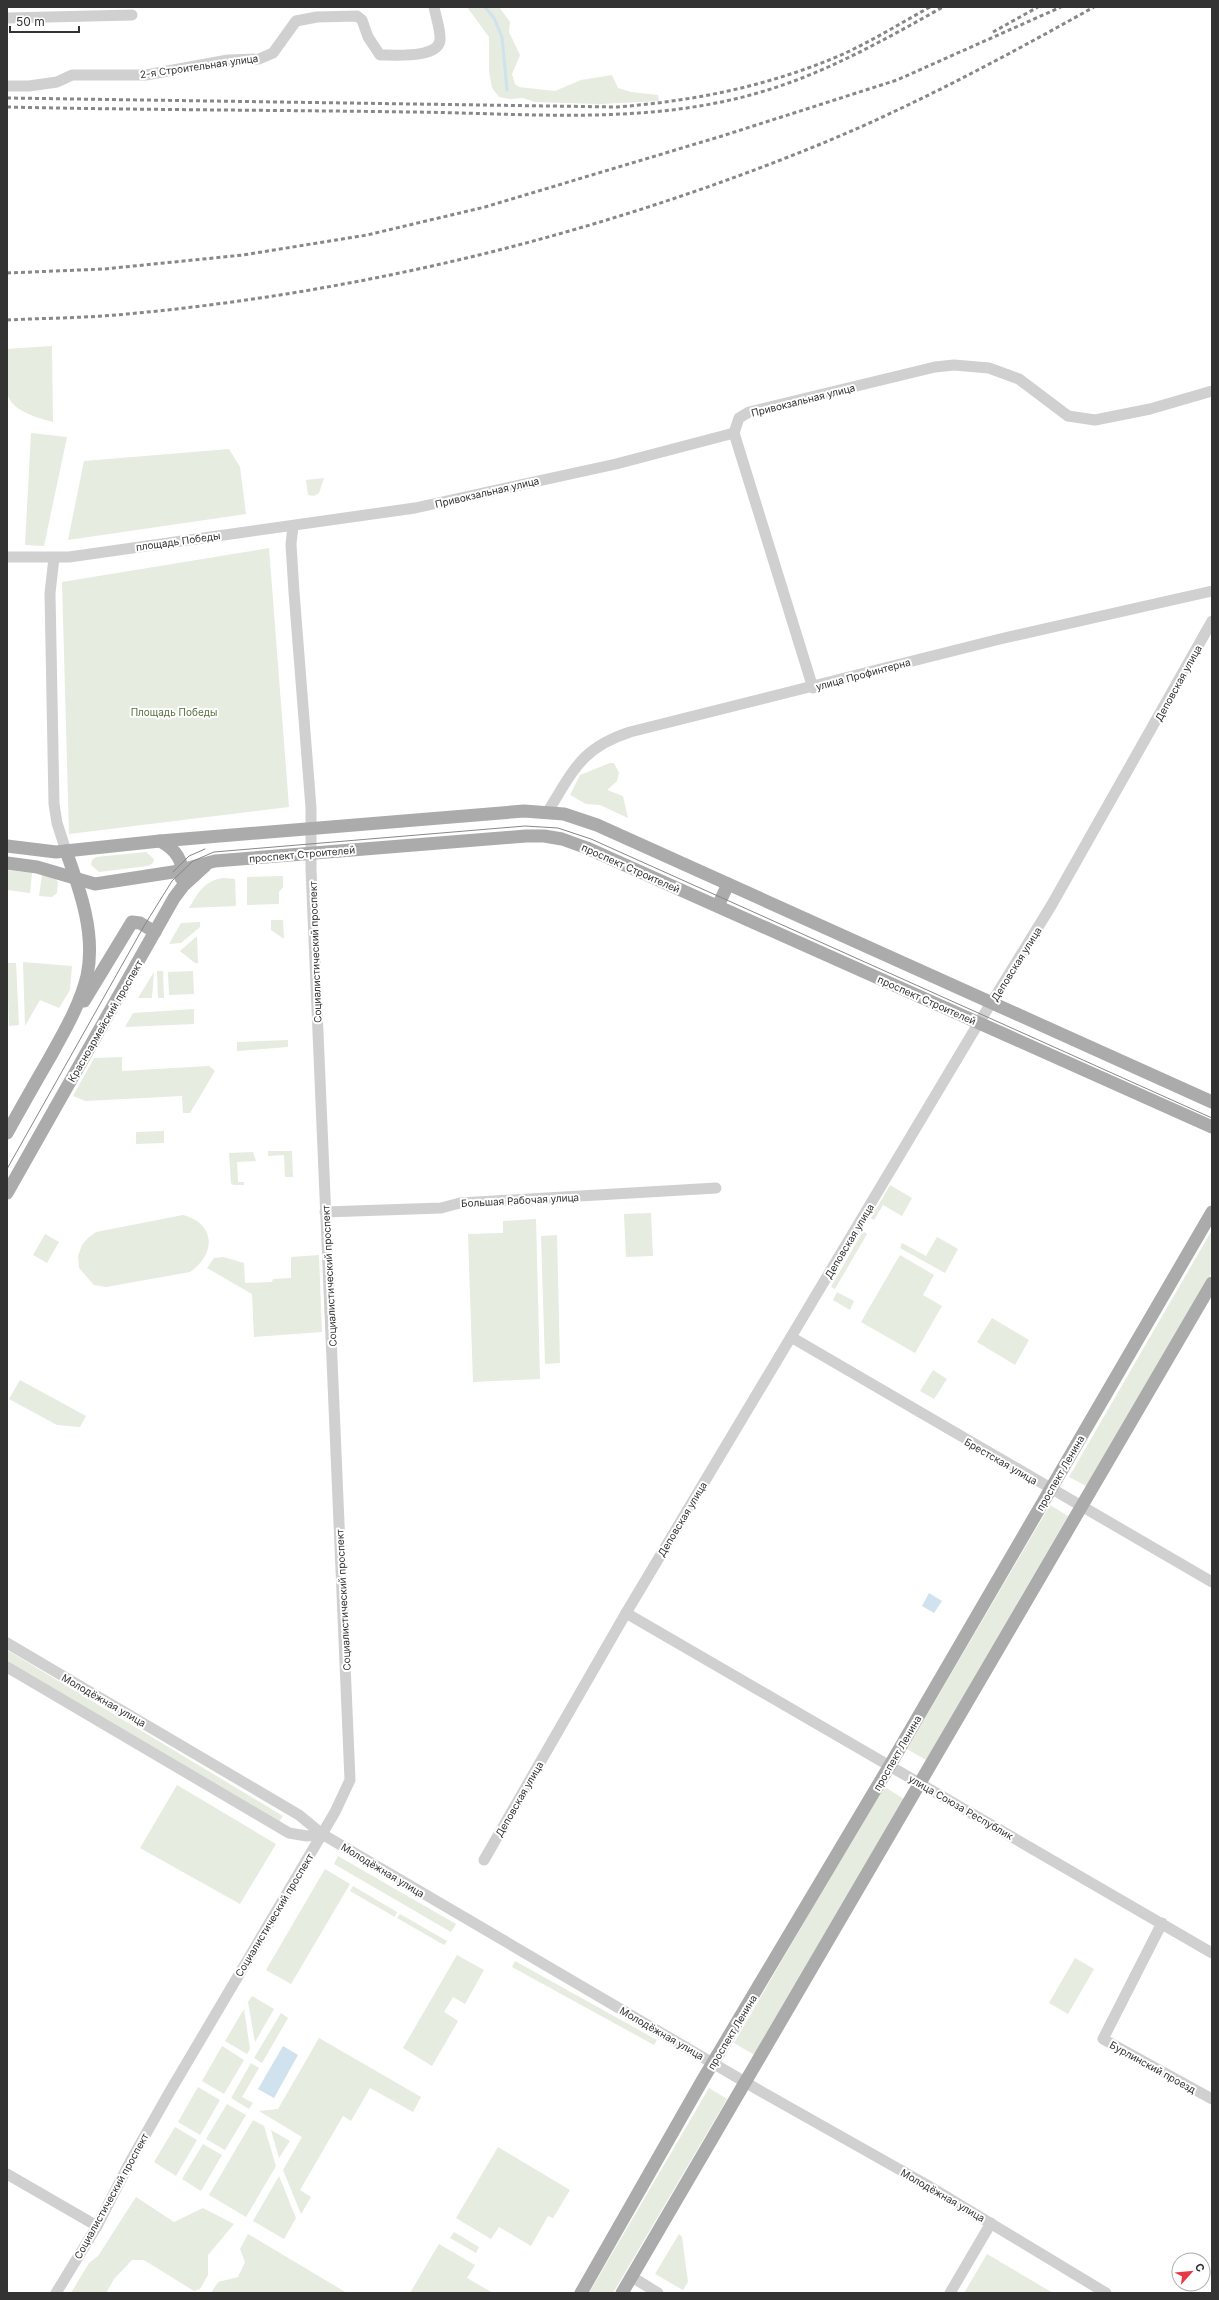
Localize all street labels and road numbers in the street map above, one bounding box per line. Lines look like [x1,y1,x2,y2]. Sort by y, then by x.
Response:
street label: 2-я Строительная улица [139,52,259,80]
street label: Привокзальная улица [750,381,856,419]
street label: Привокзальная улица [434,474,540,510]
street label: площадь Победы [135,529,221,553]
street label: Деповская улица [1152,643,1204,723]
street label: улица Профинтерна [814,656,912,692]
street label: проспект Строителей [580,841,682,895]
street label: проспект Строителей [249,843,356,865]
street label: Социалистический проспект [307,881,323,1023]
street label: Деповская улица [988,925,1044,1003]
street label: Красноармейский проспект [65,958,145,1084]
street label: проспект Строителей [876,973,978,1027]
street label: Большая Рабочая улица [461,1191,579,1209]
street label: Деповская улица [822,1201,876,1281]
street label: Социалистический проспект [319,1205,339,1347]
street label: проспект Ленина [1034,1433,1086,1513]
street label: Брестская улица [962,1435,1040,1487]
street label: Деповская улица [655,1479,709,1559]
street label: Социалистический проспект [333,1529,353,1671]
street label: Молодёжная улица [60,1671,148,1729]
street label: проспект Ленина [871,1713,923,1793]
street label: Деповская улица [493,1759,545,1839]
street label: улица Союза Республик [907,1772,1016,1842]
street label: Молодёжная улица [339,1840,427,1900]
street label: Социалистический проспект [232,1851,316,1979]
street label: проспект Ленина [705,1992,759,2072]
street label: Молодёжная улица [618,2004,706,2062]
street label: Бурлинский проезд [1108,2038,1198,2096]
street label: Социалистический проспект [71,2131,151,2261]
street label: Молодёжная улица [899,2166,987,2224]

